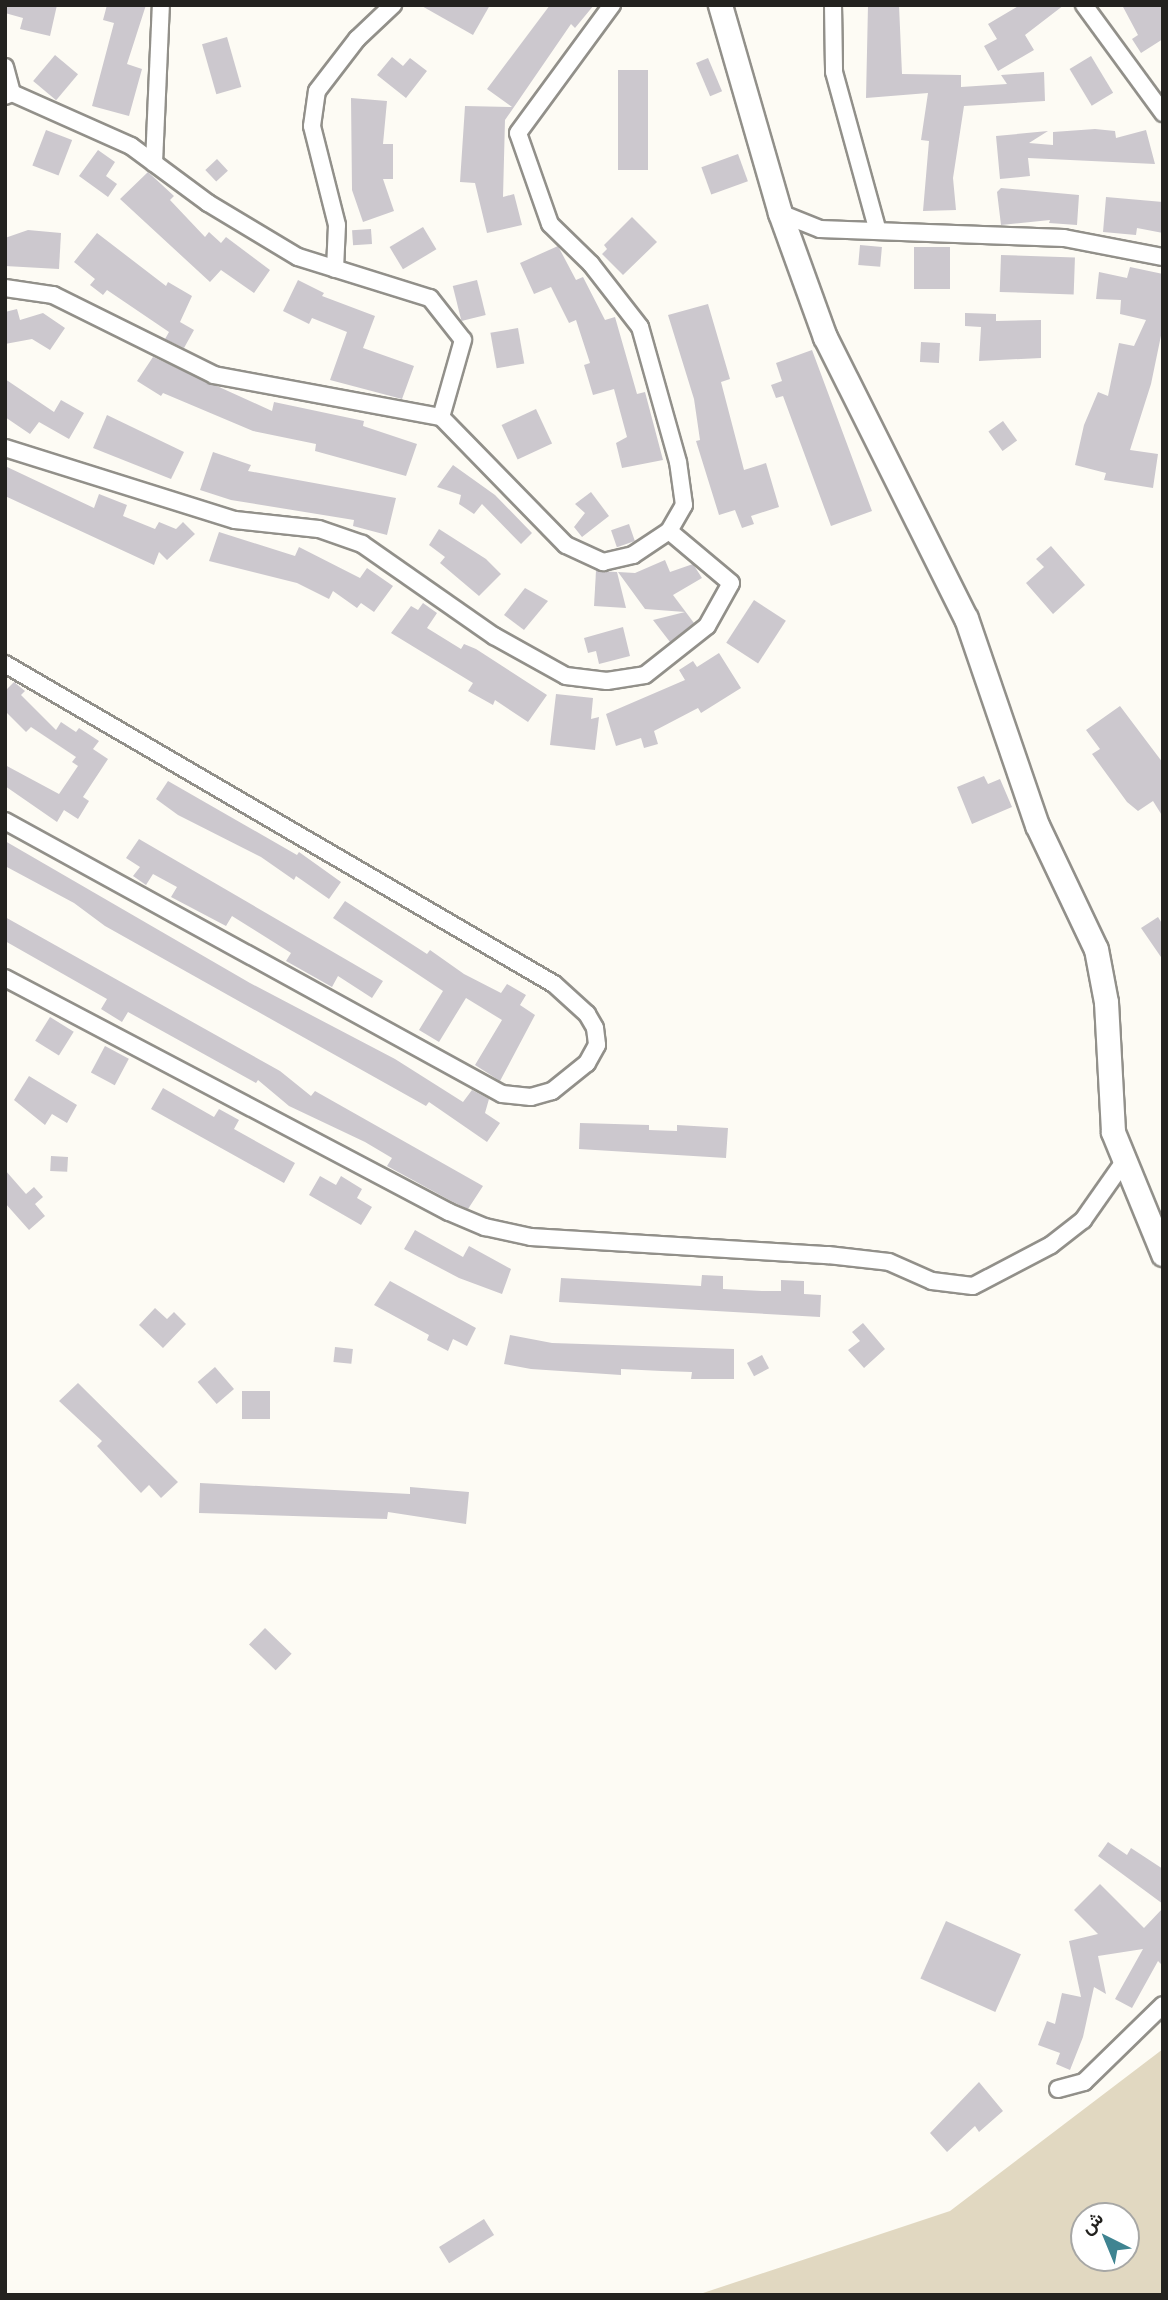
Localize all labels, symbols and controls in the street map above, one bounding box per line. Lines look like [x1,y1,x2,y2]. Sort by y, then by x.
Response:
north arrow [1070,2202,1140,2272]
text: ش [1076,2207,1108,2239]

